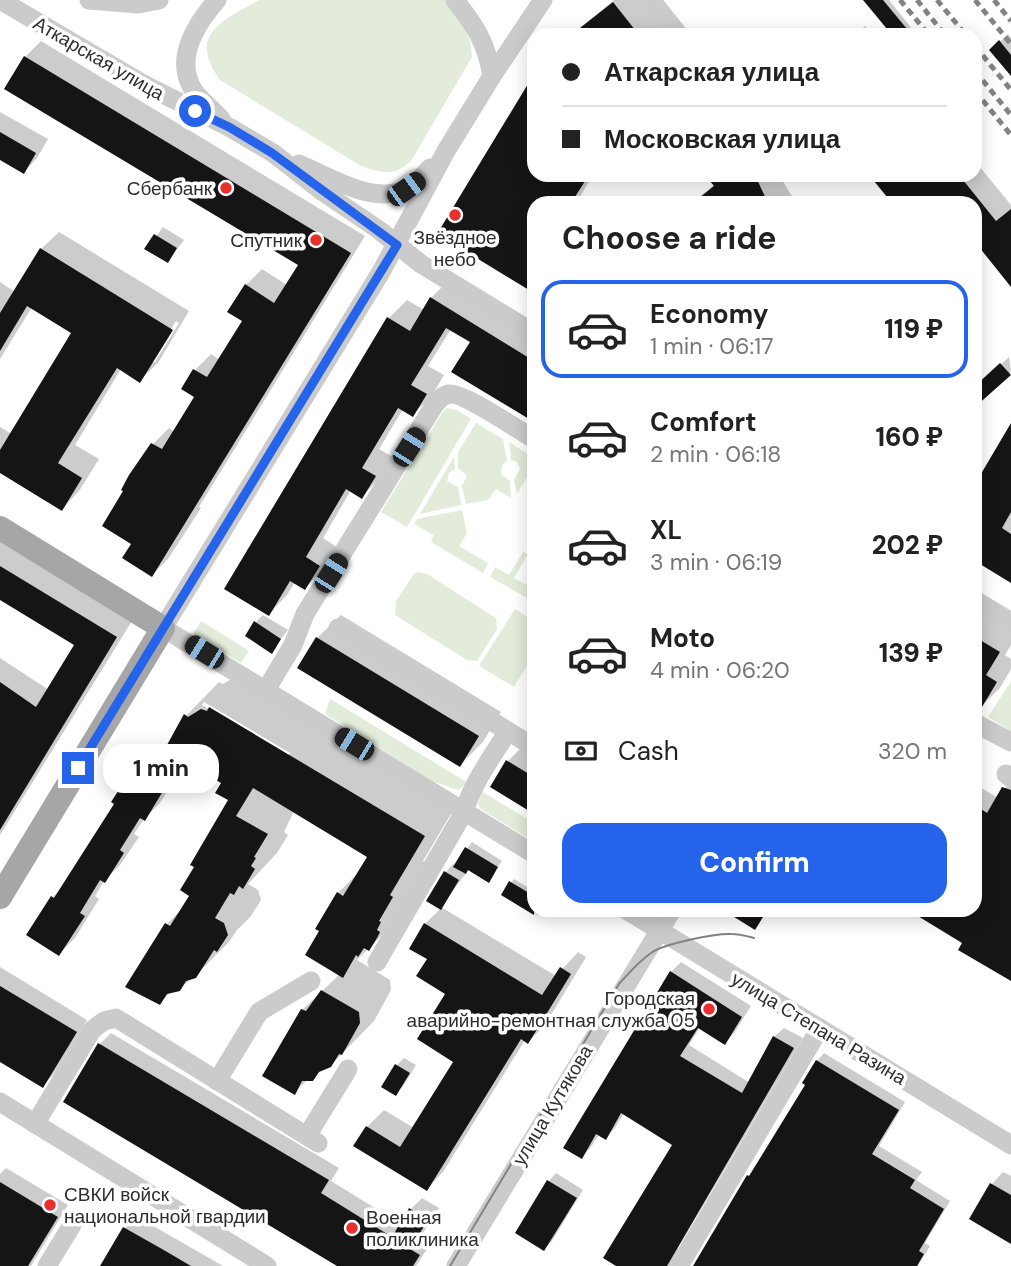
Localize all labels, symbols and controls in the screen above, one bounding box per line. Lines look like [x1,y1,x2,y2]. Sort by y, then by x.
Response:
street label: Аткарская улица [29,11,169,106]
text: Аткарская улица [604,55,819,89]
route start [179,95,211,127]
text: Московская улица [604,122,840,156]
car [383,168,430,210]
place label: Сбербанк [127,176,213,201]
marker: Сбербанк [218,180,234,196]
marker: Звёздное небо [447,207,463,223]
text: Choose a ride [562,217,777,259]
place label: Звёздное небо [413,225,497,272]
place label: Спутник [230,228,303,253]
marker: Спутник [308,232,324,248]
text: Economy [650,297,768,331]
icon: car [566,298,629,361]
text: 119 ₽ [884,312,943,346]
text: 1 min · 06:17 [650,331,774,361]
text: Comfort [650,405,756,439]
icon: car [566,406,629,469]
text: 160 ₽ [875,420,943,454]
car [389,424,430,470]
text: 2 min · 06:18 [650,439,781,469]
text: XL [650,513,682,547]
icon: car [566,514,629,577]
text: 202 ₽ [872,528,943,562]
text: 3 min · 06:19 [650,547,782,577]
car [311,550,352,596]
text: Moto [650,621,715,655]
icon: car [566,622,629,685]
car [181,632,228,672]
text: 139 ₽ [879,636,943,670]
text: 4 min · 06:20 [650,655,790,685]
car [331,724,378,764]
icon: cash [562,732,600,770]
text: Cash [618,734,679,768]
text: 320 m [878,736,947,766]
callout: 1 min [102,744,218,792]
route end [62,752,94,784]
text: 1 min [133,753,189,783]
button: Confirm [562,823,947,903]
street label: улица Степана Разина [727,966,911,1091]
place label: Городская аварийно-ремонтная служба 05 [407,986,695,1033]
marker: Городская аварийно-ремонтная служба 05 [701,1001,717,1017]
street label: улица Кутякова [507,1040,598,1170]
place label: СВКИ войск национальной гвардии [64,1182,266,1229]
marker: СВКИ войск национальной гвардии [42,1197,58,1213]
place label: Военная поликлиника [366,1205,479,1252]
marker: Военная поликлиника [344,1220,360,1236]

